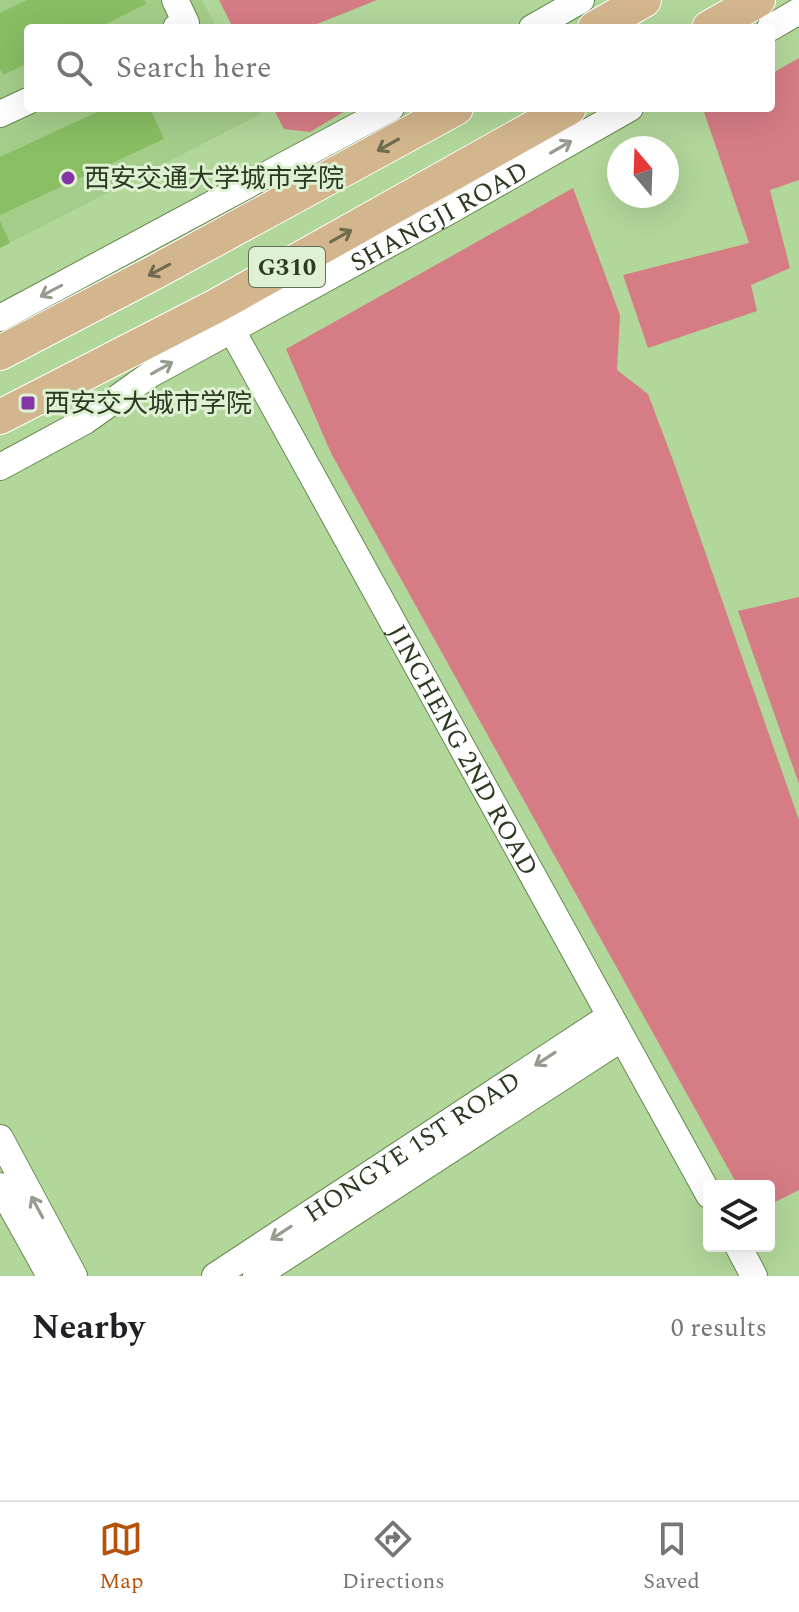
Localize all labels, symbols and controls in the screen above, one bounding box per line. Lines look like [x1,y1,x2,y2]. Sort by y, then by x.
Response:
search box [24,24,775,112]
text: Search here [116,45,272,91]
icon: search [52,46,96,90]
north arrow [607,136,679,208]
one-way arrow [376,138,400,154]
one-way arrow [549,139,572,155]
street label: SHANGJI ROAD [343,151,536,283]
place label: 西安交通大学城市学院 [84,159,344,199]
marker: 西安交通大学城市学院 [59,169,77,187]
one-way arrow [329,228,352,244]
road number: G310 [249,247,325,287]
one-way arrow [148,262,172,278]
one-way arrow [40,284,64,300]
one-way arrow [150,360,173,376]
place label: 西安交大城市学院 [44,384,252,424]
marker: 西安交大城市学院 [19,394,37,412]
street label: JINCHENG 2ND ROAD [377,617,548,883]
one-way arrow [534,1051,556,1067]
street label: HONGYE 1ST ROAD [296,1061,529,1233]
map controls [703,1180,775,1252]
button: layers [703,1180,775,1252]
one-way arrow [29,1196,45,1220]
one-way arrow [270,1225,293,1241]
text: Nearby [32,1302,145,1354]
text: 0 results [671,1308,767,1348]
tab: Map [99,1517,144,1598]
tab: Directions [342,1517,445,1598]
tab: Saved [643,1517,700,1598]

